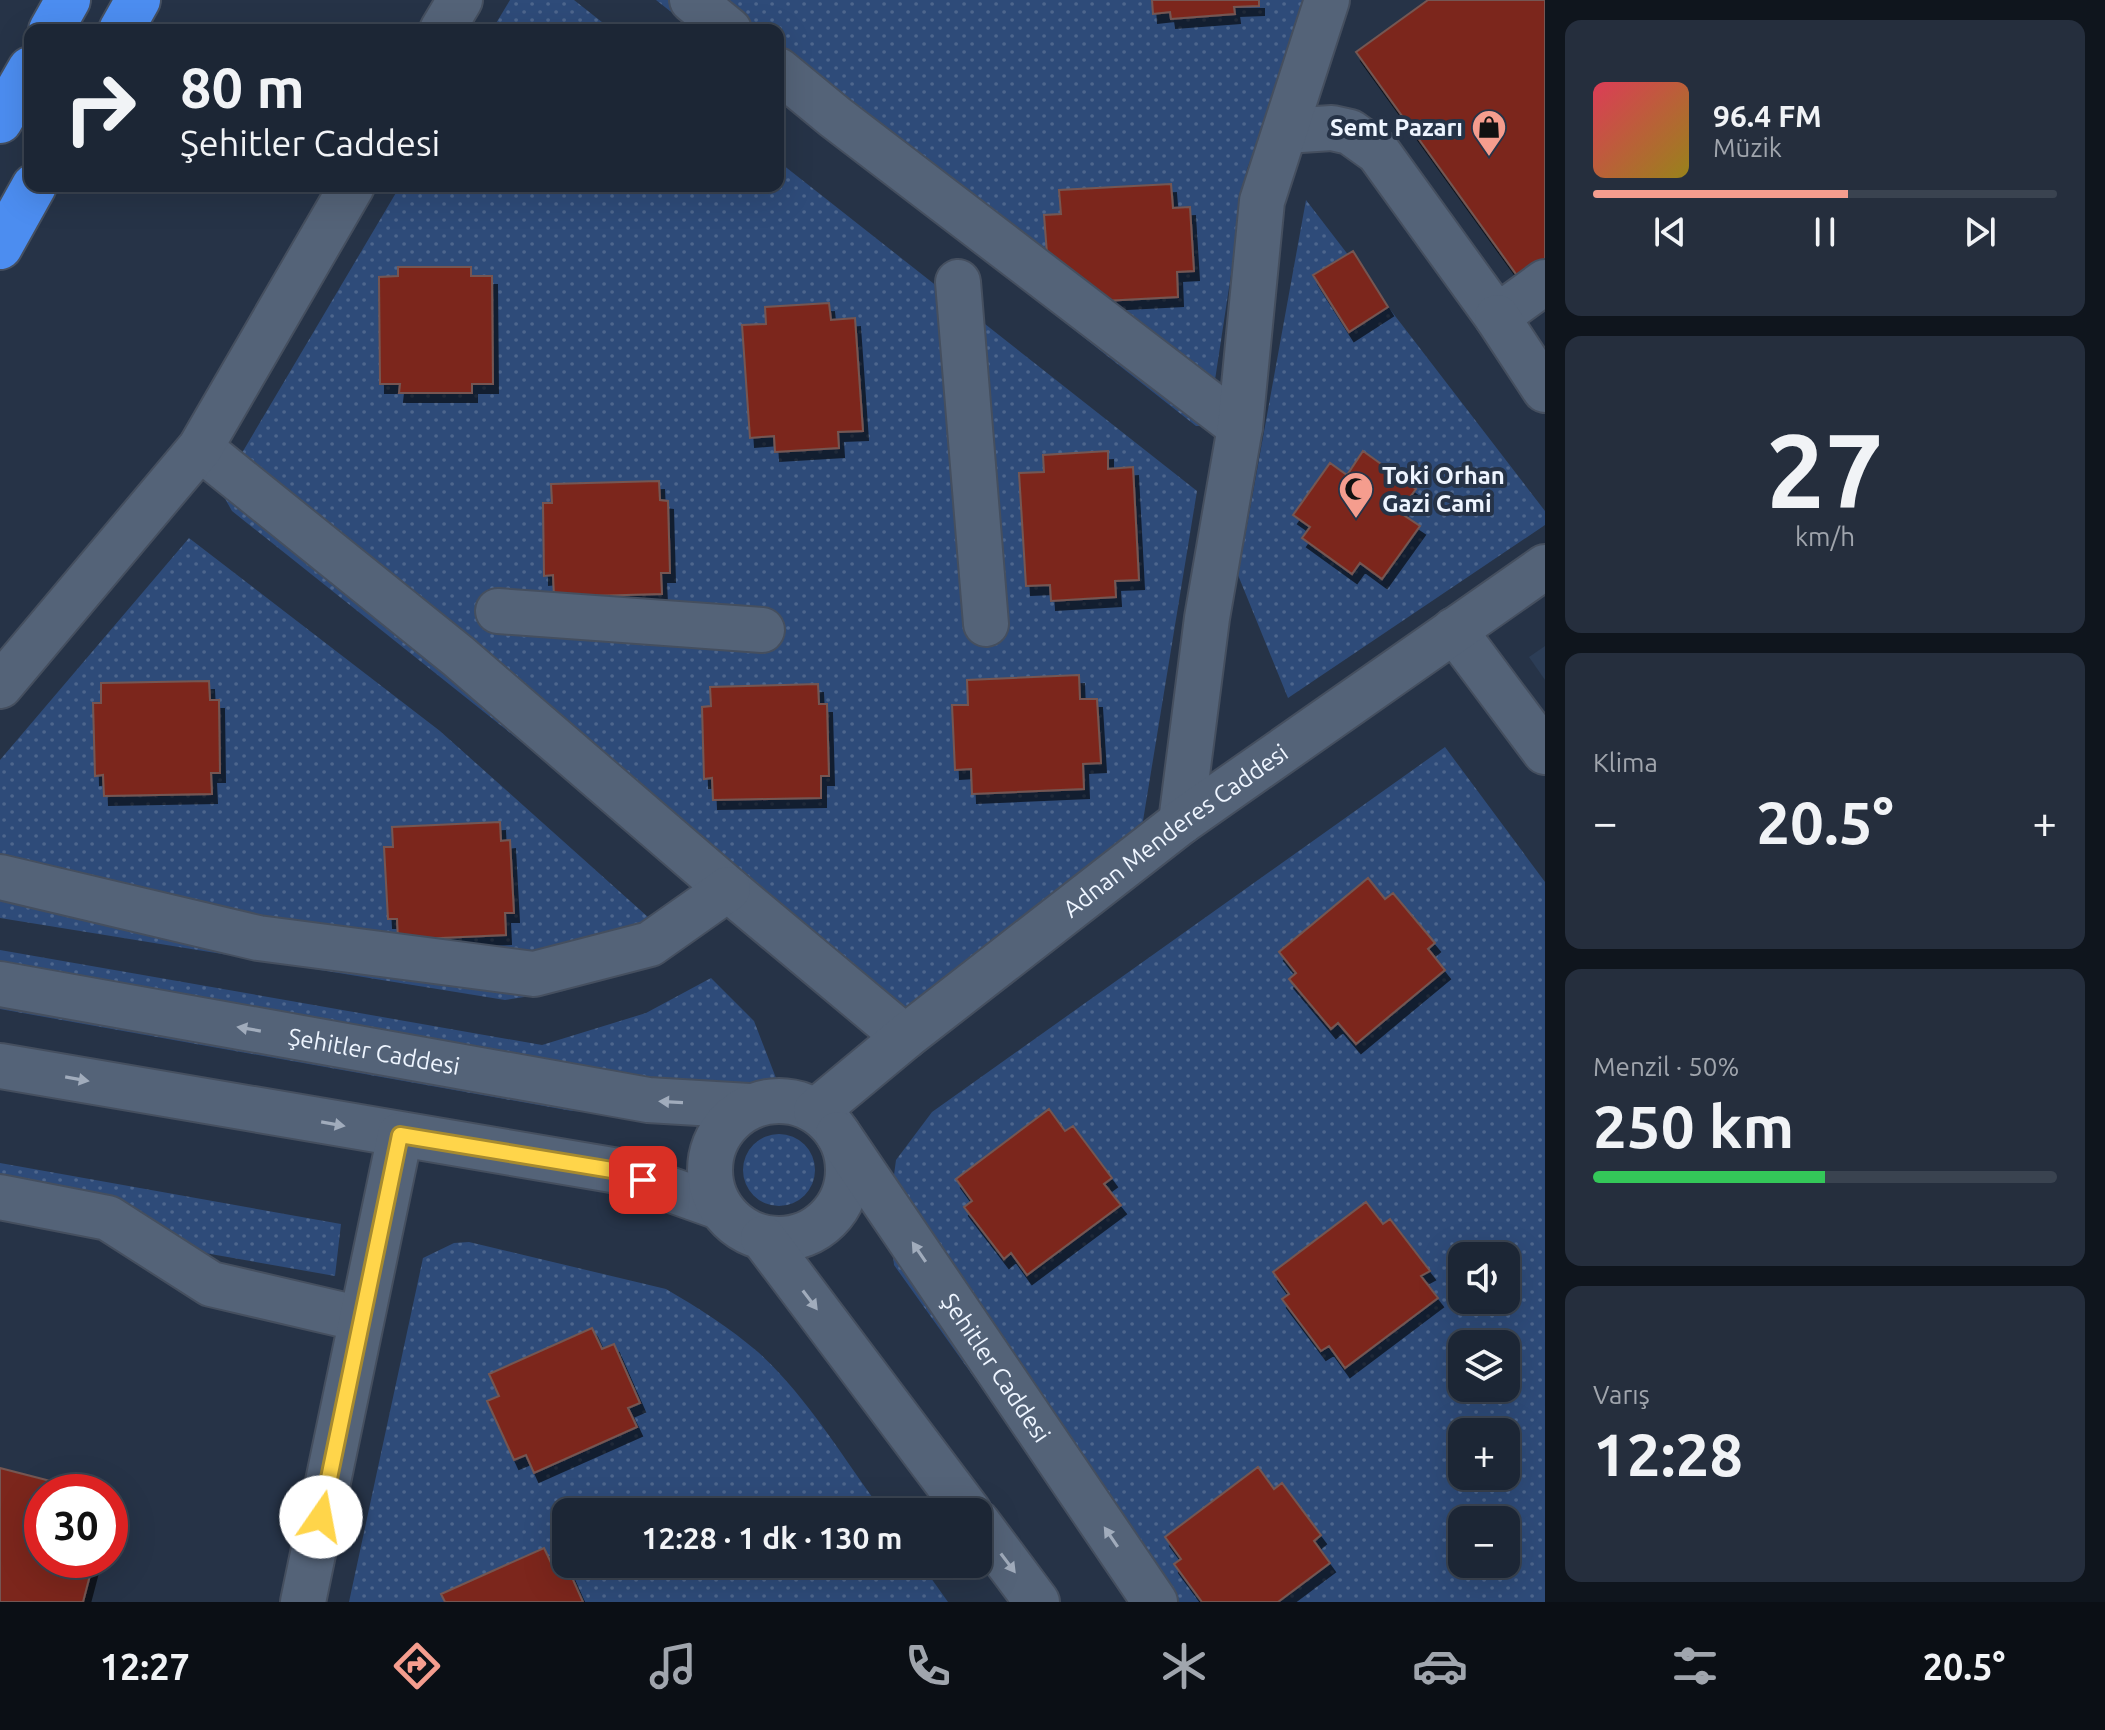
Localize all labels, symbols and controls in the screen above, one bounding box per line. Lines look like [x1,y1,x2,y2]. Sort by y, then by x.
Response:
icon: right [48,56,152,160]
text: 80 m [180,56,305,119]
text: 96.4 FM [1713,99,1822,133]
shop icon: Semt Pazarı [1470,108,1508,158]
place label: Semt Pazarı [1330,114,1463,141]
text: Şehitler Caddesi [180,122,440,163]
text: Müzik [1713,133,1782,162]
icon: previous [1648,210,1692,254]
icon: pause [1803,210,1847,254]
icon: next [1958,210,2002,254]
text: 27 [1766,411,1884,528]
place label: Toki Orhan Gazi Cami [1382,462,1505,517]
mosque icon: Toki Orhan Gazi Cami [1337,470,1375,520]
text: km/h [1795,522,1855,551]
street label: Adnan Menderes Caddesi [1057,738,1293,922]
text: Klima [1593,748,1658,777]
text: 20.5° [1756,788,1894,855]
text: − [1593,797,1618,846]
text: + [2032,797,2057,846]
one-way arrow [237,1022,262,1034]
street label: Şehitler Caddesi [286,1022,462,1080]
text: Menzil · 50% [1593,1052,1739,1081]
one-way arrow [65,1074,90,1086]
text: 250 km [1593,1092,1794,1159]
one-way arrow [658,1095,683,1108]
one-way arrow [321,1118,346,1130]
pin [609,1146,677,1214]
icon: arrive [621,1158,665,1202]
one-way arrow [912,1242,927,1263]
map controls [1448,1242,1520,1578]
button: sound [1448,1242,1520,1314]
street label: Şehitler Caddesi [936,1288,1056,1447]
one-way arrow [801,1290,817,1310]
button: layers [1448,1330,1520,1402]
text: Varış [1593,1380,1650,1409]
button: + [1448,1418,1520,1490]
text: 12:28 [1593,1420,1743,1487]
speed limit sign: 30 [24,1474,128,1578]
position arrow [279,1475,363,1559]
button: − [1448,1506,1520,1578]
text: 12:28 · 1 dk · 130 m [642,1521,902,1555]
one-way arrow [1104,1527,1119,1548]
one-way arrow [999,1553,1015,1573]
icon: directions [389,1638,445,1694]
icon: music [645,1638,701,1694]
icon: phone [900,1638,956,1694]
icon: climate [1156,1638,1212,1694]
icon: car [1412,1638,1468,1694]
icon: filters [1667,1638,1723,1694]
text: 12:27 [100,1646,190,1687]
text: 20.5° [1923,1646,2005,1687]

